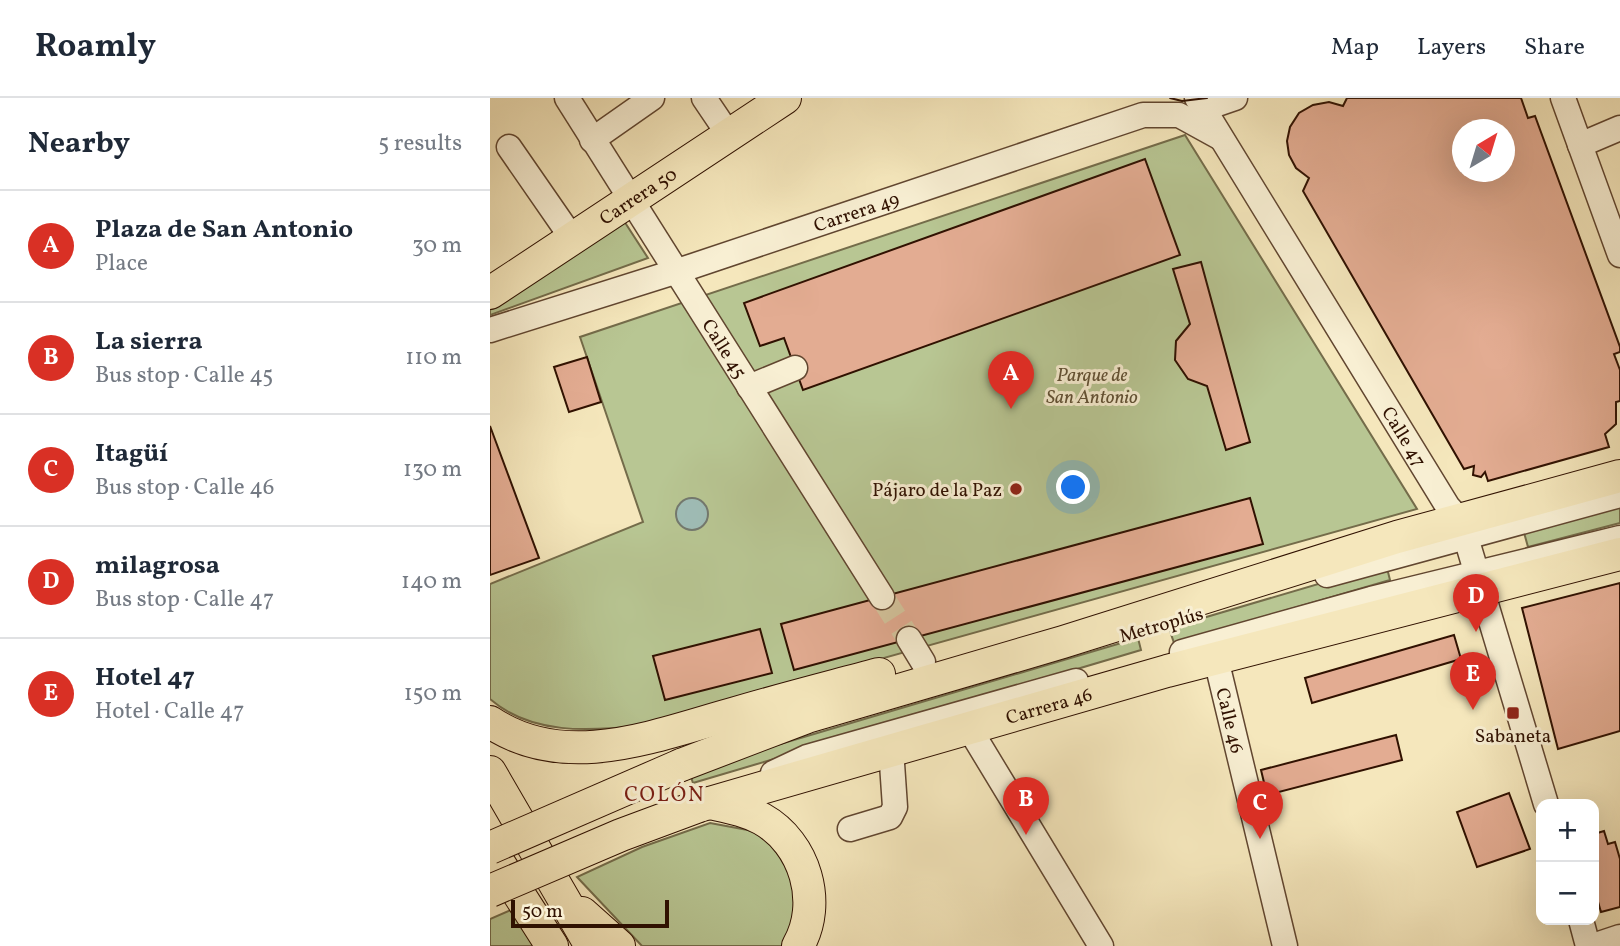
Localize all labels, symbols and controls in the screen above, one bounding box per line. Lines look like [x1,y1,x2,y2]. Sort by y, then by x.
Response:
text: Roamly [35,25,156,71]
text: Map [1331,31,1379,65]
text: Layers [1417,31,1486,65]
text: Share [1524,31,1585,65]
north arrow [1452,119,1515,182]
text: Nearby [28,123,130,165]
text: 5 results [378,128,462,160]
street label: Carrera 50 [595,162,683,232]
street label: Carrera 49 [811,187,903,240]
text: Plaza de San Antonio [95,212,353,248]
text: A [43,230,59,262]
text: 30 m [412,230,462,262]
text: Place [95,248,148,280]
street label: Calle 45 [695,315,752,384]
text: La sierra [95,324,203,360]
text: B [43,342,59,374]
text: 110 m [405,342,462,374]
pin: A [988,351,1034,409]
text: Bus stop · Calle 45 [95,360,273,392]
park label: Parque de San Antonio [1046,363,1138,411]
street label: Calle 47 [1374,402,1431,473]
text: Itagüí [95,436,168,472]
text: C [44,454,58,486]
text: 130 m [403,454,462,486]
your location [1056,470,1090,504]
text: Bus stop · Calle 46 [95,472,274,504]
place label: Pájaro de la Paz [872,478,1002,504]
marker: Pájaro de la Paz [1008,481,1024,497]
text: milagrosa [95,548,220,584]
text: D [43,566,59,598]
text: 140 m [401,566,462,598]
pin: D [1453,574,1499,632]
text: Bus stop · Calle 47 [95,584,274,616]
street label: Metroplús [1116,602,1207,650]
pin: E [1450,652,1496,710]
text: Hotel 47 [95,660,195,696]
text: E [44,678,58,710]
text: 150 m [404,678,462,710]
street label: Carrera 46 [1003,682,1096,732]
street label: Calle 46 [1208,685,1249,756]
text: Hotel · Calle 47 [95,696,245,728]
marker: Sabaneta [1505,705,1521,721]
place label: Sabaneta [1475,724,1551,750]
pin: B [1003,777,1049,835]
district label: COLÓN [624,781,706,810]
pin: C [1237,781,1283,839]
map controls [1536,799,1599,925]
button: + [1536,799,1599,862]
button: − [1536,862,1599,925]
scale bar [511,897,668,929]
text: 50 m [522,899,563,925]

